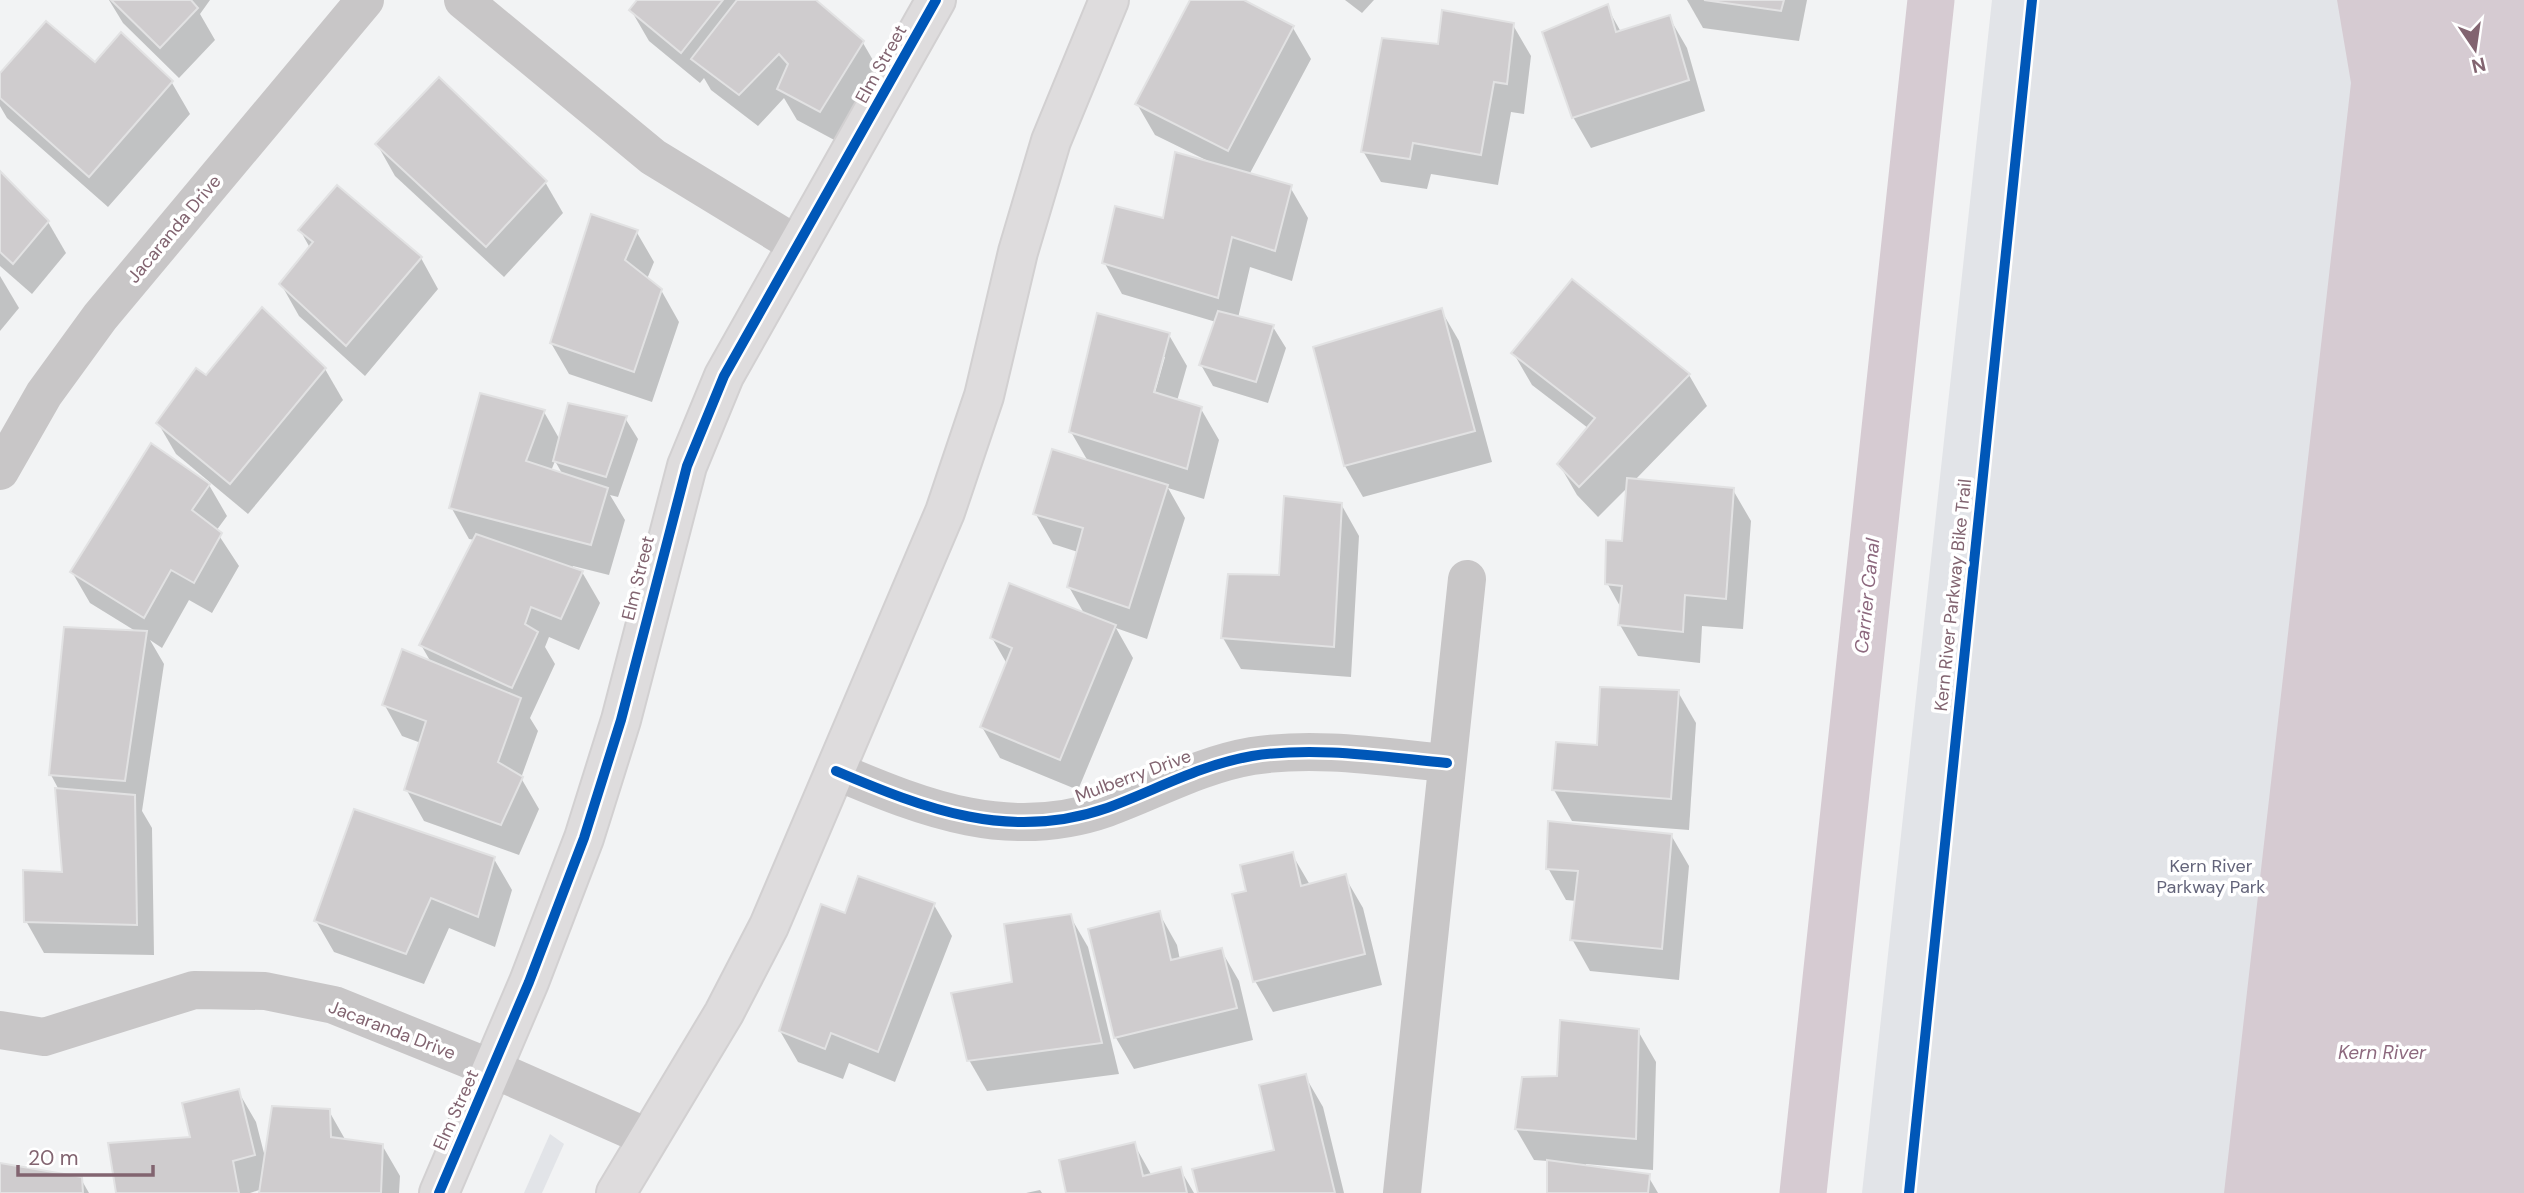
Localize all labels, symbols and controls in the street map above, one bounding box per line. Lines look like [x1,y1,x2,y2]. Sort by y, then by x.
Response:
north arrow [2440,14,2510,84]
street label: Elm Street [850,21,912,107]
text: N [2469,51,2488,79]
street label: Jacaranda Drive [122,170,226,288]
street label: Kern River Parkway Bike Trail [1929,478,1977,712]
street label: Elm Street [616,533,660,623]
water label: Carrier Canal [1849,536,1886,655]
street label: Mulberry Drive [1072,744,1194,808]
park label: Kern River Parkway Park [2157,854,2265,899]
street label: Jacaranda Drive [325,995,459,1065]
water label: Kern River [2338,1040,2427,1065]
street label: Elm Street [428,1066,484,1154]
scale bar [18,1134,152,1178]
text: 20 m [28,1144,79,1172]

